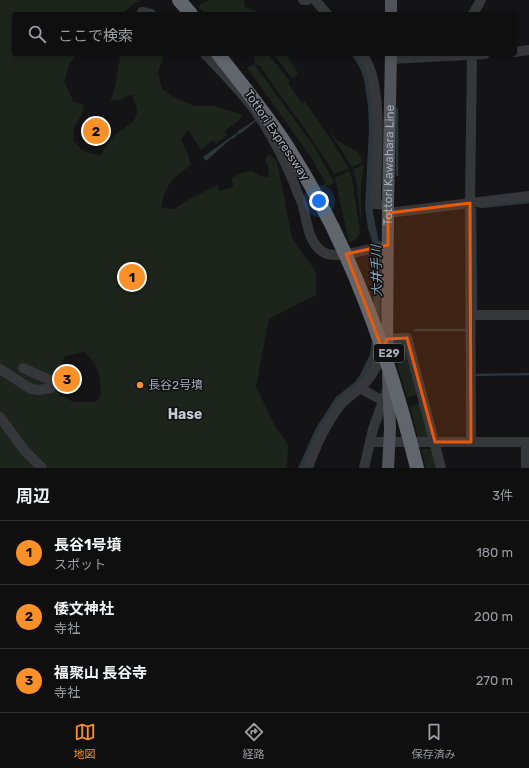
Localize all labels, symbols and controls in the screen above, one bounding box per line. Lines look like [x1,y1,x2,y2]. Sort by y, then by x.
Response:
search box [12,12,517,56]
icon: search [26,23,48,45]
text: ここで検索 [58,27,133,45]
street label: Tottori Expressway [242,87,313,183]
street label: Tottori Kawahara Line [381,104,397,225]
pin: 2 [83,116,109,146]
your location [309,191,329,211]
water label: 大井手川 [369,243,384,297]
pin: 1 [119,262,145,292]
road number: E29 [374,344,404,362]
pin: 3 [54,364,80,394]
place label: 長谷2号墳 [148,378,203,392]
marker: 長谷2号墳 [135,380,145,390]
district label: Hase [168,406,202,423]
text: 周辺 [16,486,50,506]
text: 3件 [492,488,513,503]
text: 長谷1号墳 [54,536,121,554]
text: 1 [26,545,32,560]
text: 180 m [476,545,513,560]
text: スポット [54,557,106,572]
text: 倭文神社 [54,600,114,618]
text: 2 [25,609,33,624]
text: 200 m [474,609,513,624]
text: 寺社 [54,621,80,636]
text: 福聚山 長谷寺 [54,664,147,682]
text: 3 [25,673,33,688]
text: 270 m [476,673,513,688]
text: 寺社 [54,685,80,700]
tab: 地図 [74,721,96,761]
tab: 経路 [243,721,265,761]
tab: 保存済み [412,721,456,761]

